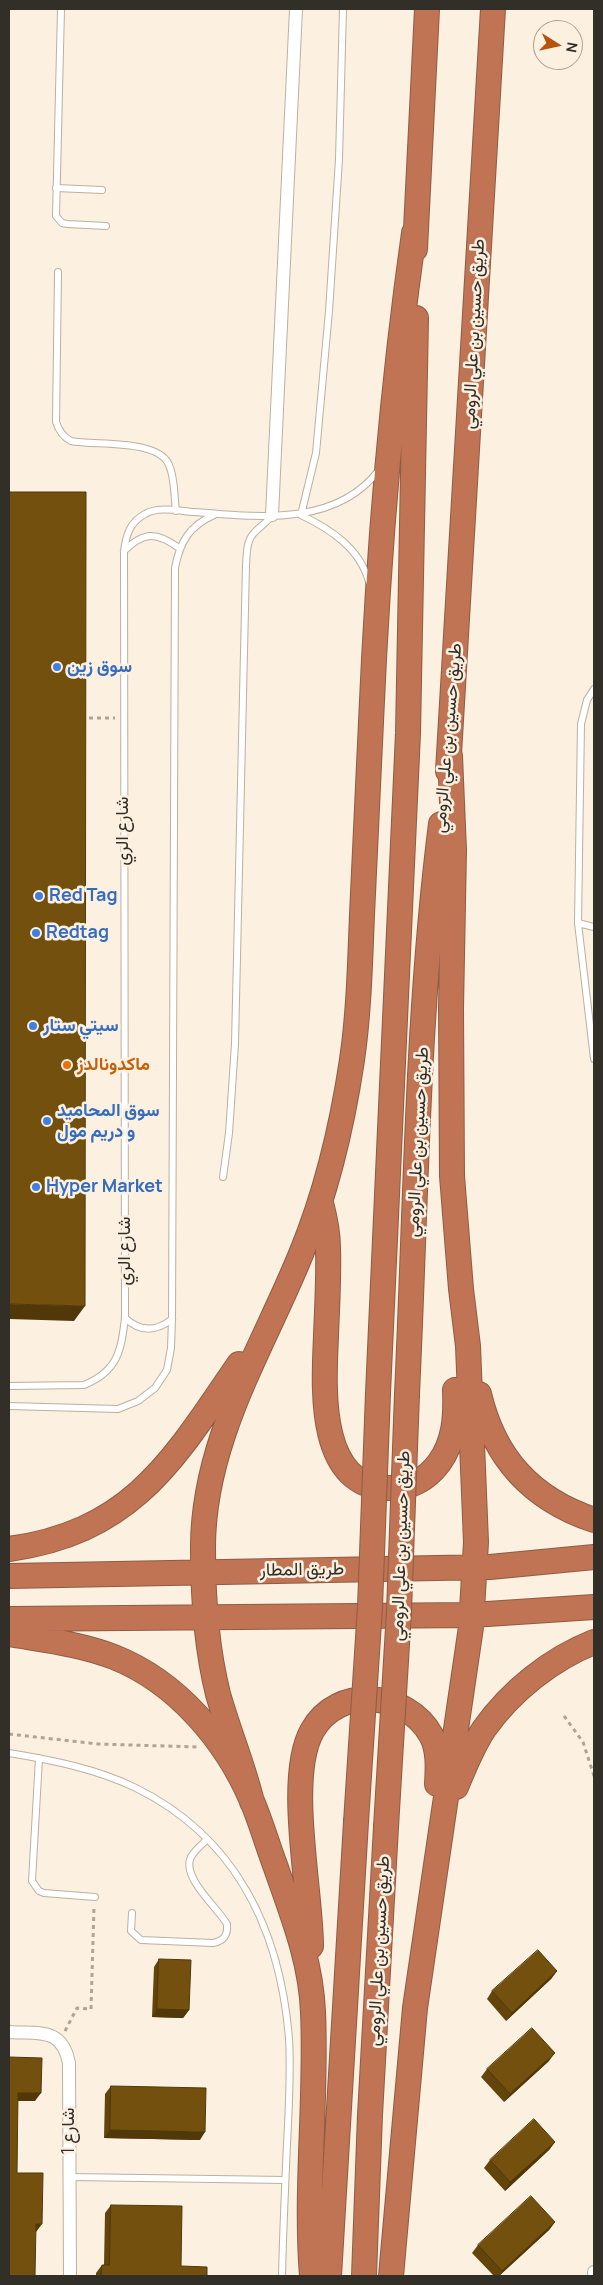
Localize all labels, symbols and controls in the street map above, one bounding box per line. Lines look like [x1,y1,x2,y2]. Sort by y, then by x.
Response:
north arrow [533,20,583,70]
text: N [562,41,583,54]
street label: طريق حسين بن علي الرومي [458,238,490,430]
street label: طريق حسين بن علي الرومي [429,642,467,834]
place label: سوق زين [67,656,132,678]
marker: سوق زين [51,661,63,673]
street label: شارع الري [112,797,134,865]
place label: Red Tag [49,885,118,907]
marker: Red Tag [33,890,45,902]
place label: Redtag [46,922,109,944]
marker: Redtag [30,927,42,939]
place label: سيتي ستار [43,1015,119,1037]
marker: سيتي ستار [27,1020,39,1032]
street label: طريق حسين بن علي الرومي [402,1046,434,1238]
place label: ماكدونالدز [77,1054,150,1076]
marker: ماكدونالدز [61,1059,73,1071]
place label: سوق المحاميد و دريم مول [57,1100,160,1142]
marker: سوق المحاميد و دريم مول [41,1115,53,1127]
place label: Hyper Market [46,1176,163,1198]
marker: Hyper Market [30,1181,42,1193]
street label: شارع الري [114,1217,136,1285]
street label: طريق حسين بن علي الرومي [387,1450,415,1642]
street label: طريق المطار [260,1558,344,1582]
street label: طريق حسين بن علي الرومي [363,1855,395,2047]
street label: شارع 1 [58,2108,80,2154]

